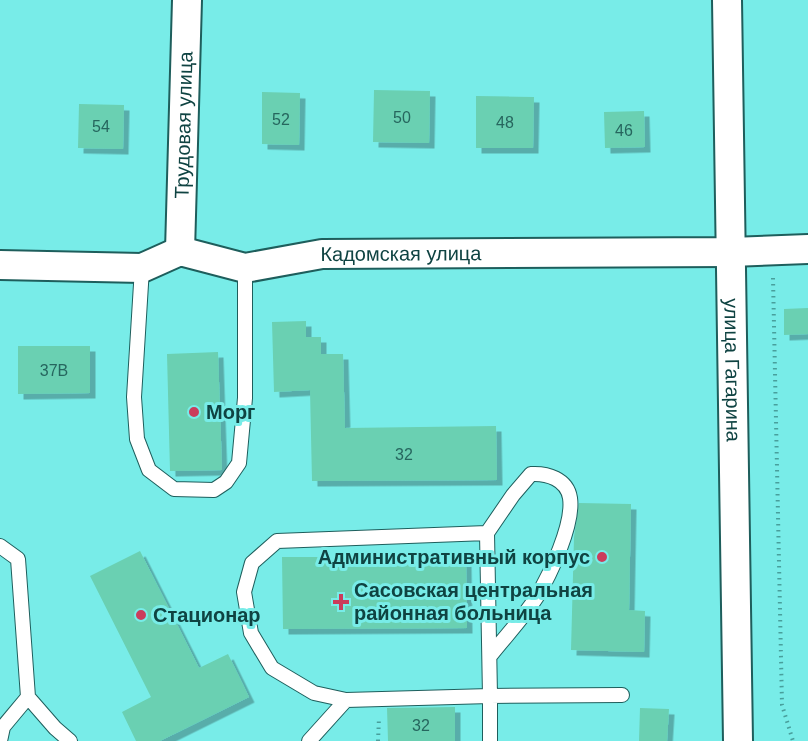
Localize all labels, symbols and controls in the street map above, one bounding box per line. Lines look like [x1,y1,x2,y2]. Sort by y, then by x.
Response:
street label: Трудовая улица [170,50,197,199]
house number: 50 [393,109,411,126]
house number: 52 [272,111,290,128]
house number: 48 [496,114,514,131]
house number: 54 [92,118,110,135]
house number: 46 [615,122,633,139]
street label: Кадомская улица [320,242,482,265]
street label: улица Гагарина [720,298,745,443]
house number: 37В [40,362,68,379]
place label: Морг [206,401,255,423]
marker: Морг [187,405,201,419]
house number: 32 [395,446,413,463]
place label: Административный корпус [318,546,590,568]
marker: Административный корпус [595,550,609,564]
place label: Сасовская центральная районная больница [354,579,593,624]
marker: Сасовская центральная районная больница [332,593,350,611]
place label: Стационар [153,604,261,626]
marker: Стационар [134,608,148,622]
house number: 32 [412,717,430,734]

